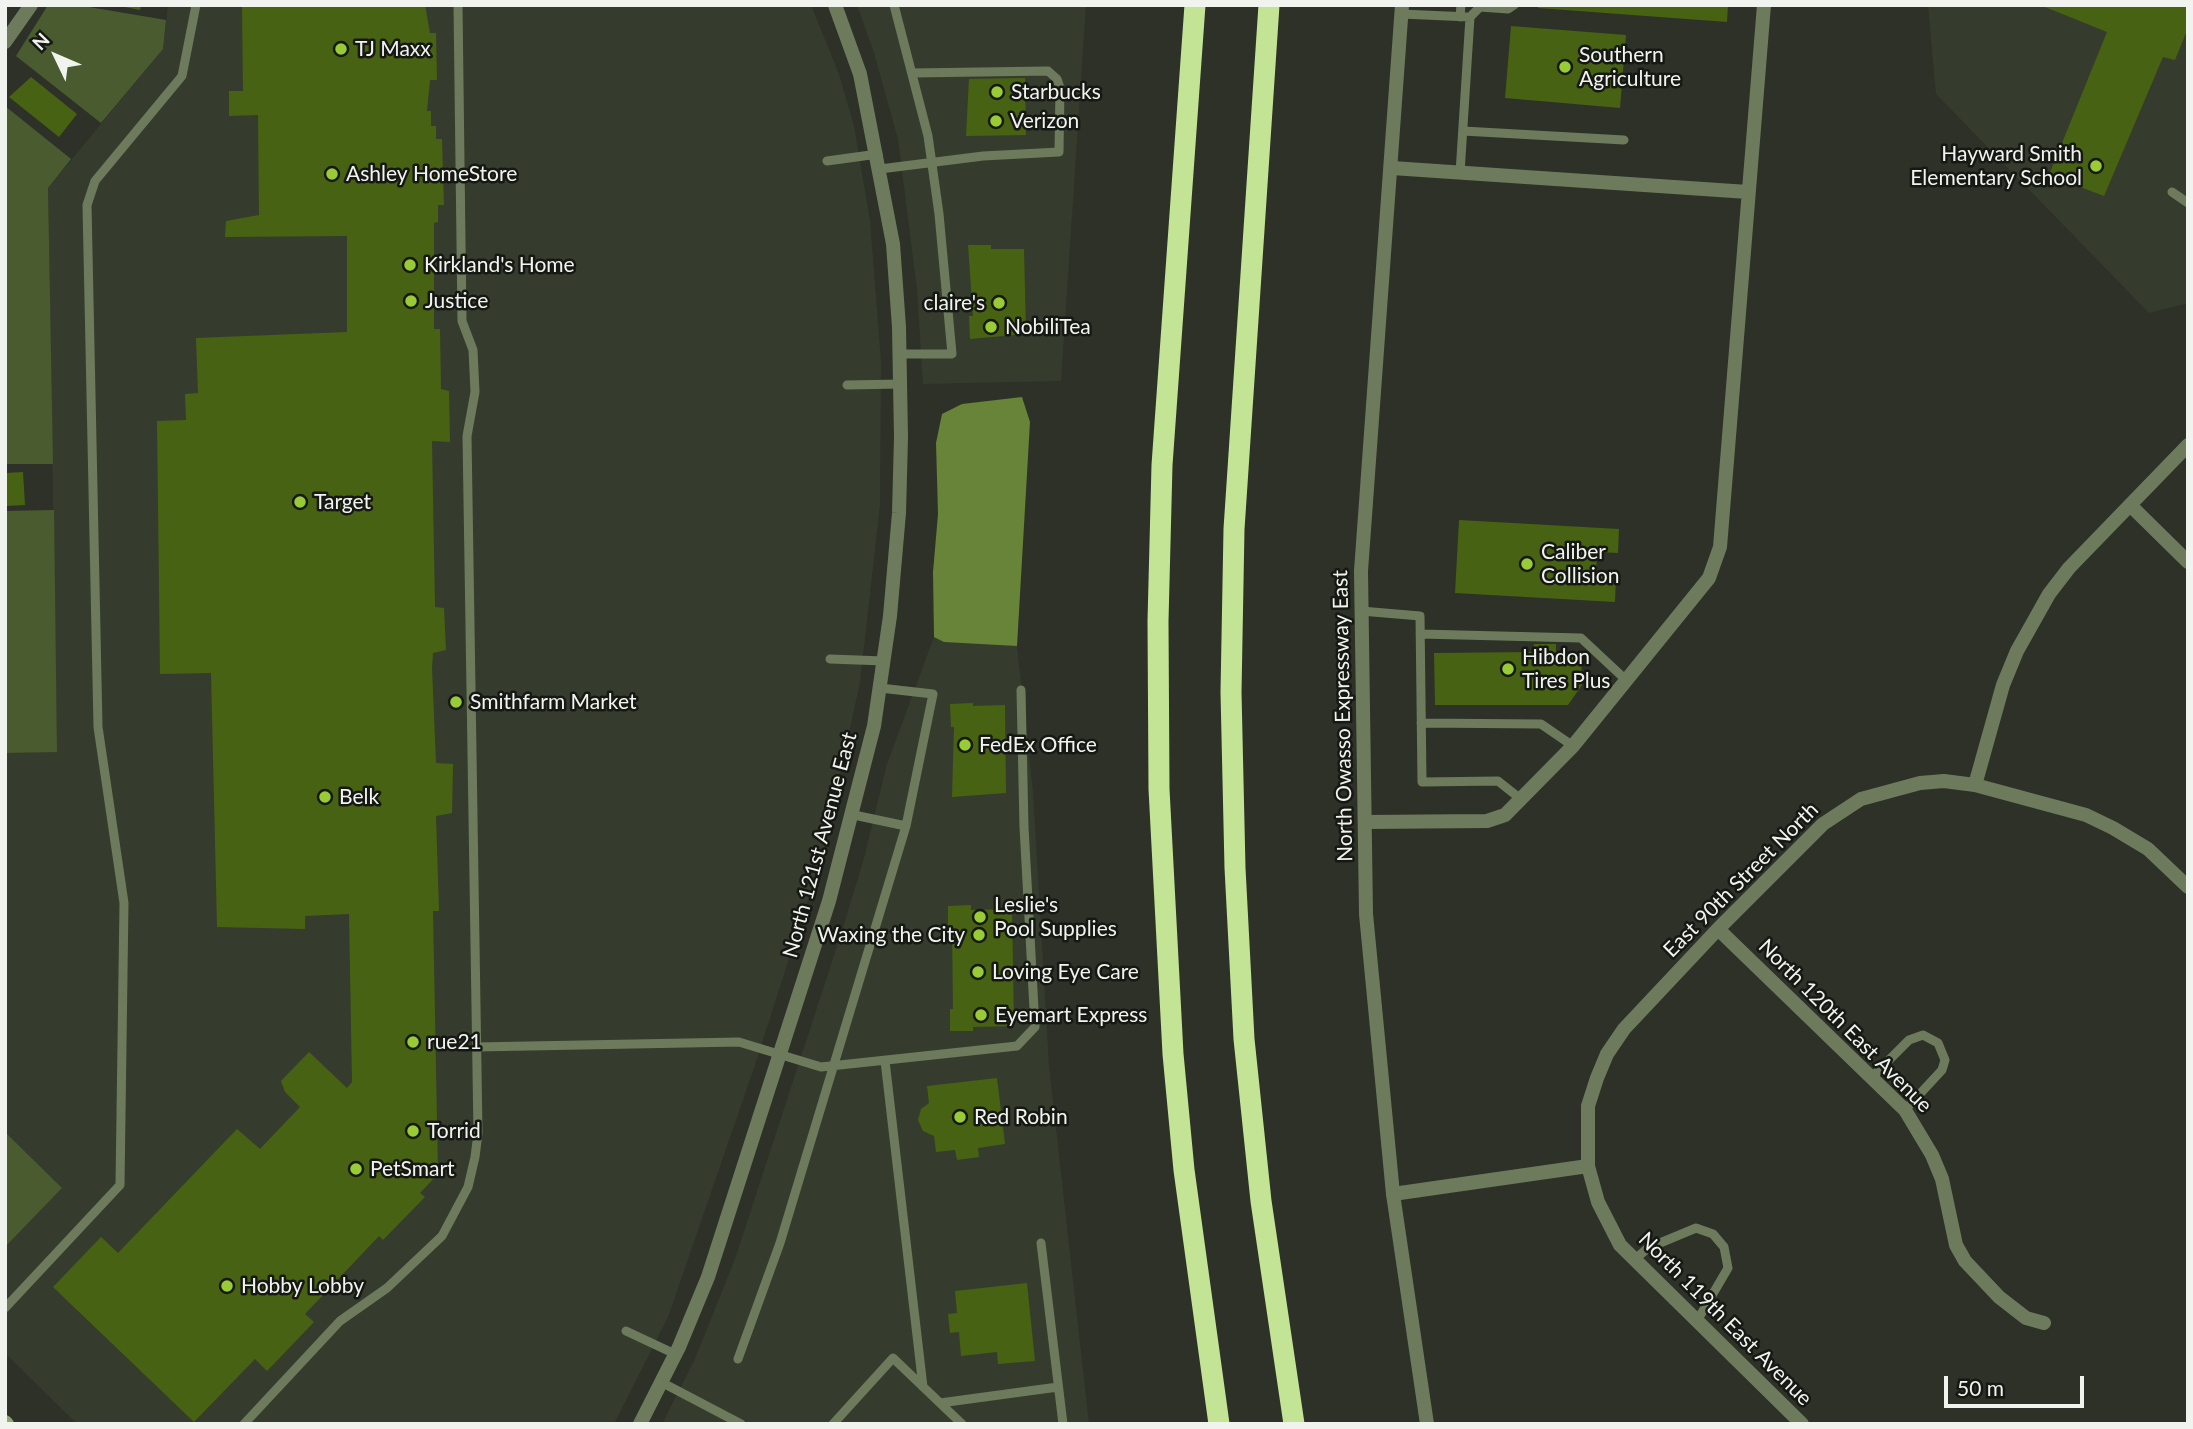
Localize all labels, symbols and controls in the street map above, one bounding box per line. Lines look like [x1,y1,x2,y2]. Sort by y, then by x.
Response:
north arrow [21,21,91,91]
text: N [27,28,54,54]
place label: TJ Maxx [355,36,431,62]
marker: TJ Maxx [333,41,349,57]
place label: Southern Agriculture [1579,42,1681,92]
marker: Southern Agriculture [1557,59,1573,75]
place label: Starbucks [1011,79,1101,105]
marker: Starbucks [989,84,1005,100]
place label: Verizon [1010,108,1079,134]
marker: Verizon [988,113,1004,129]
place label: Hayward Smith Elementary School [1910,141,2082,191]
marker: Hayward Smith Elementary School [2088,158,2104,174]
place label: Ashley HomeStore [346,161,517,187]
marker: Ashley HomeStore [324,166,340,182]
place label: Kirkland's Home [424,252,575,278]
marker: Kirkland's Home [402,257,418,273]
place label: Justice [425,288,488,314]
place label: claire's [923,290,985,316]
marker: Justice [403,293,419,309]
marker: claire's [991,295,1007,311]
place label: NobiliTea [1005,314,1091,340]
marker: NobiliTea [983,319,999,335]
place label: Target [314,489,371,515]
marker: Target [292,494,308,510]
place label: Caliber Collision [1541,539,1619,589]
marker: Caliber Collision [1519,556,1535,572]
street label: North Owasso Expressway East [1328,570,1358,862]
place label: Hibdon Tires Plus [1522,644,1610,694]
marker: Hibdon Tires Plus [1500,661,1516,677]
place label: Smithfarm Market [470,689,636,715]
marker: Smithfarm Market [448,694,464,710]
street label: North 121st Avenue East [778,730,862,960]
place label: FedEx Office [979,732,1097,758]
marker: FedEx Office [957,737,973,753]
place label: Belk [339,784,379,810]
marker: Belk [317,789,333,805]
street label: East 90th Street North [1658,797,1824,963]
place label: Leslie's Pool Supplies [994,892,1117,942]
marker: Leslie's Pool Supplies [972,909,988,925]
place label: Waxing the City [817,922,965,948]
marker: Waxing the City [971,927,987,943]
street label: North 120th East Avenue [1753,934,1937,1118]
place label: Loving Eye Care [992,959,1139,985]
marker: Loving Eye Care [970,964,986,980]
place label: Eyemart Express [995,1002,1147,1028]
marker: Eyemart Express [973,1007,989,1023]
place label: rue21 [427,1029,482,1055]
marker: rue21 [405,1034,421,1050]
place label: Red Robin [974,1104,1068,1130]
marker: Red Robin [952,1109,968,1125]
place label: Torrid [427,1118,481,1144]
marker: Torrid [405,1123,421,1139]
place label: PetSmart [370,1156,455,1182]
marker: PetSmart [348,1161,364,1177]
street label: North 119th East Avenue [1633,1227,1817,1411]
place label: Hobby Lobby [241,1273,364,1299]
marker: Hobby Lobby [219,1278,235,1294]
scale bar [1948,1362,2088,1406]
text: 50 m [1957,1375,2004,1400]

